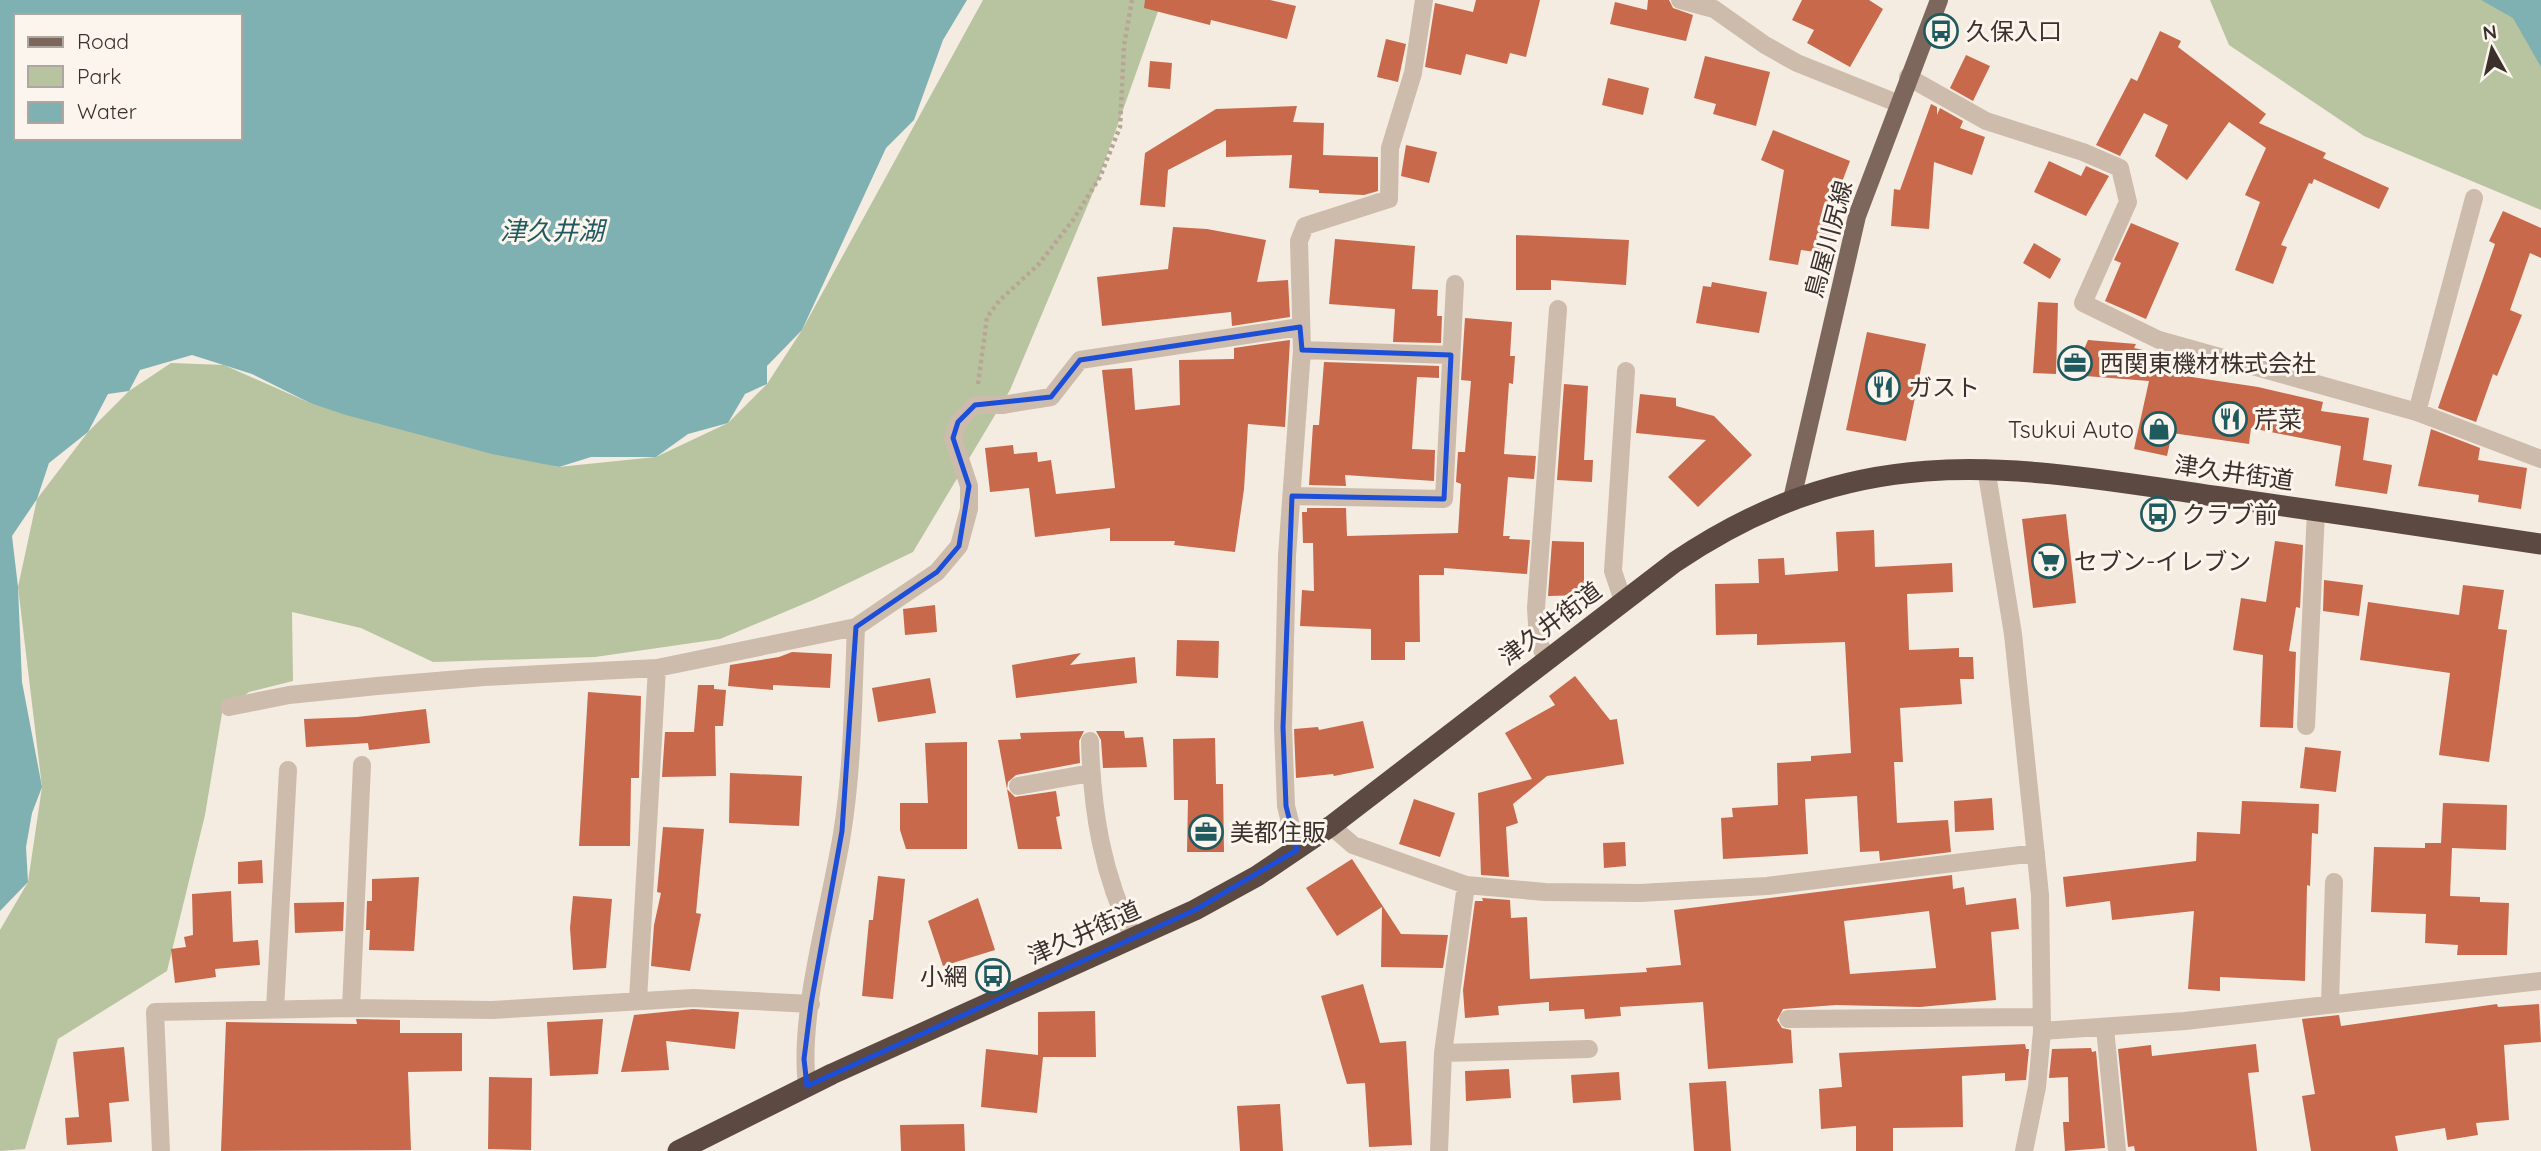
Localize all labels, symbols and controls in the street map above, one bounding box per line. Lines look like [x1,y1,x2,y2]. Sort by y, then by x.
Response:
bus stop icon: 久保入口 [1922,12,1960,50]
legend [14,14,242,140]
north arrow [2457,14,2527,84]
place label: 久保入口 [1966,16,2062,46]
text: N [2481,19,2498,45]
text: Road [77,28,129,54]
text: Park [77,63,121,89]
text: Water [77,98,137,124]
street label: 鳥屋川尻線 [1798,177,1858,301]
water label: 津久井湖 [500,214,608,247]
office icon: 西関東機材株式会社 [2056,344,2094,382]
place label: 西関東機材株式会社 [2100,348,2316,378]
restaurant icon: ガスト [1864,368,1902,406]
place label: ガスト [1908,372,1980,402]
restaurant icon: 芹菜 [2211,400,2249,438]
place label: 芹菜 [2254,404,2302,434]
shop icon: Tsukui Auto [2140,410,2178,448]
place label: Tsukui Auto [2008,414,2134,444]
street label: 津久井街道 [2172,449,2296,495]
bus stop icon: クラブ前 [2139,495,2177,533]
place label: クラブ前 [2182,499,2278,529]
supermarket icon: セブン-イレブン [2030,542,2068,580]
place label: セブン-イレブン [2074,546,2251,576]
street label: 津久井街道 [1493,575,1607,671]
office icon: 美都住販 [1187,813,1225,851]
place label: 美都住販 [1230,817,1326,847]
street label: 津久井街道 [1023,894,1145,970]
bus stop icon: 小網 [974,957,1012,995]
place label: 小網 [920,961,968,991]

